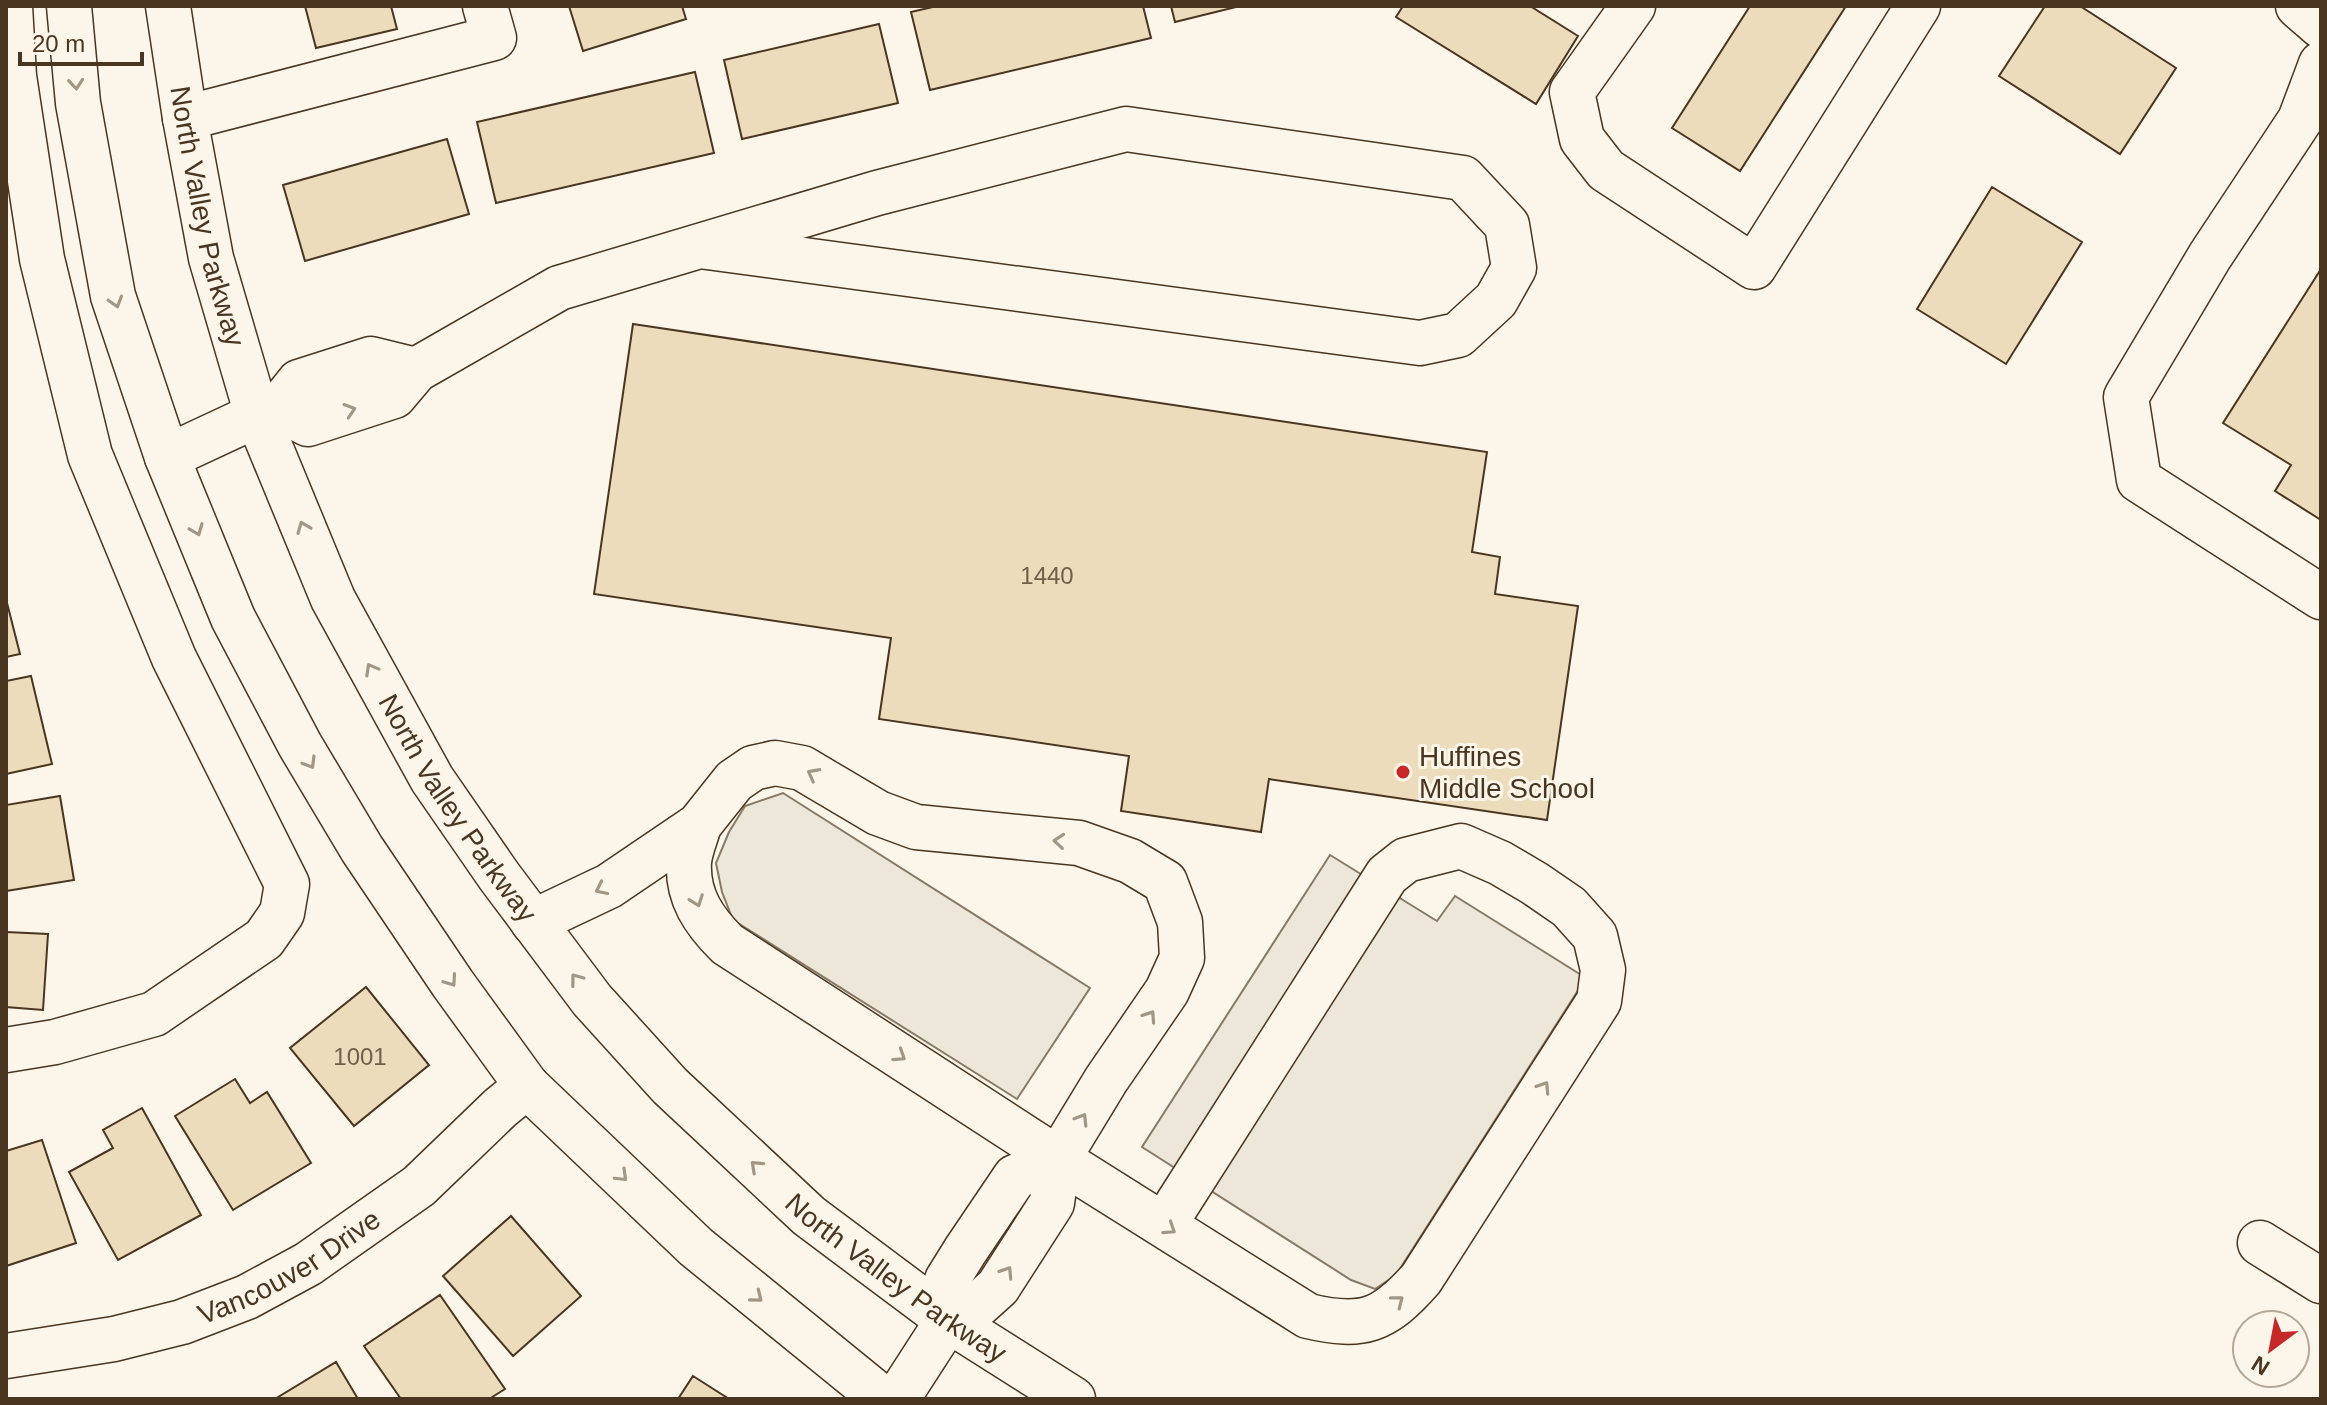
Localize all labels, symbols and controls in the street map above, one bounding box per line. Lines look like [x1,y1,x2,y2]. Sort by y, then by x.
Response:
scale bar [20,16,142,66]
text: 20 m [32,30,85,57]
one-way arrow [67,78,84,91]
street label: North Valley Parkway [164,84,251,350]
one-way arrow [107,295,123,309]
one-way arrow [343,403,356,419]
one-way arrow [187,521,203,536]
one-way arrow [296,521,313,535]
house number: 1440 [1020,562,1074,589]
one-way arrow [366,663,381,678]
street label: North Valley Parkway [372,689,543,928]
place label: Huffines Middle School [1419,741,1595,804]
one-way arrow [301,754,316,769]
marker: Huffines Middle School [1394,763,1412,781]
one-way arrow [807,769,821,784]
one-way arrow [1052,833,1065,850]
one-way arrow [594,880,609,895]
one-way arrow [687,893,703,907]
one-way arrow [441,973,456,987]
one-way arrow [572,973,586,988]
one-way arrow [1140,1010,1155,1024]
house number: 1001 [333,1043,387,1070]
one-way arrow [891,1047,905,1062]
one-way arrow [1534,1081,1549,1096]
one-way arrow [1072,1114,1087,1128]
one-way arrow [751,1161,765,1176]
one-way arrow [613,1167,627,1182]
street label: North Valley Parkway [779,1187,1012,1369]
street label: Vancouver Drive [193,1203,386,1330]
one-way arrow [1162,1220,1176,1235]
one-way arrow [998,1267,1013,1281]
one-way arrow [747,1287,762,1301]
one-way arrow [1389,1297,1404,1311]
north arrow [2231,1309,2311,1389]
text: N [2247,1351,2274,1380]

